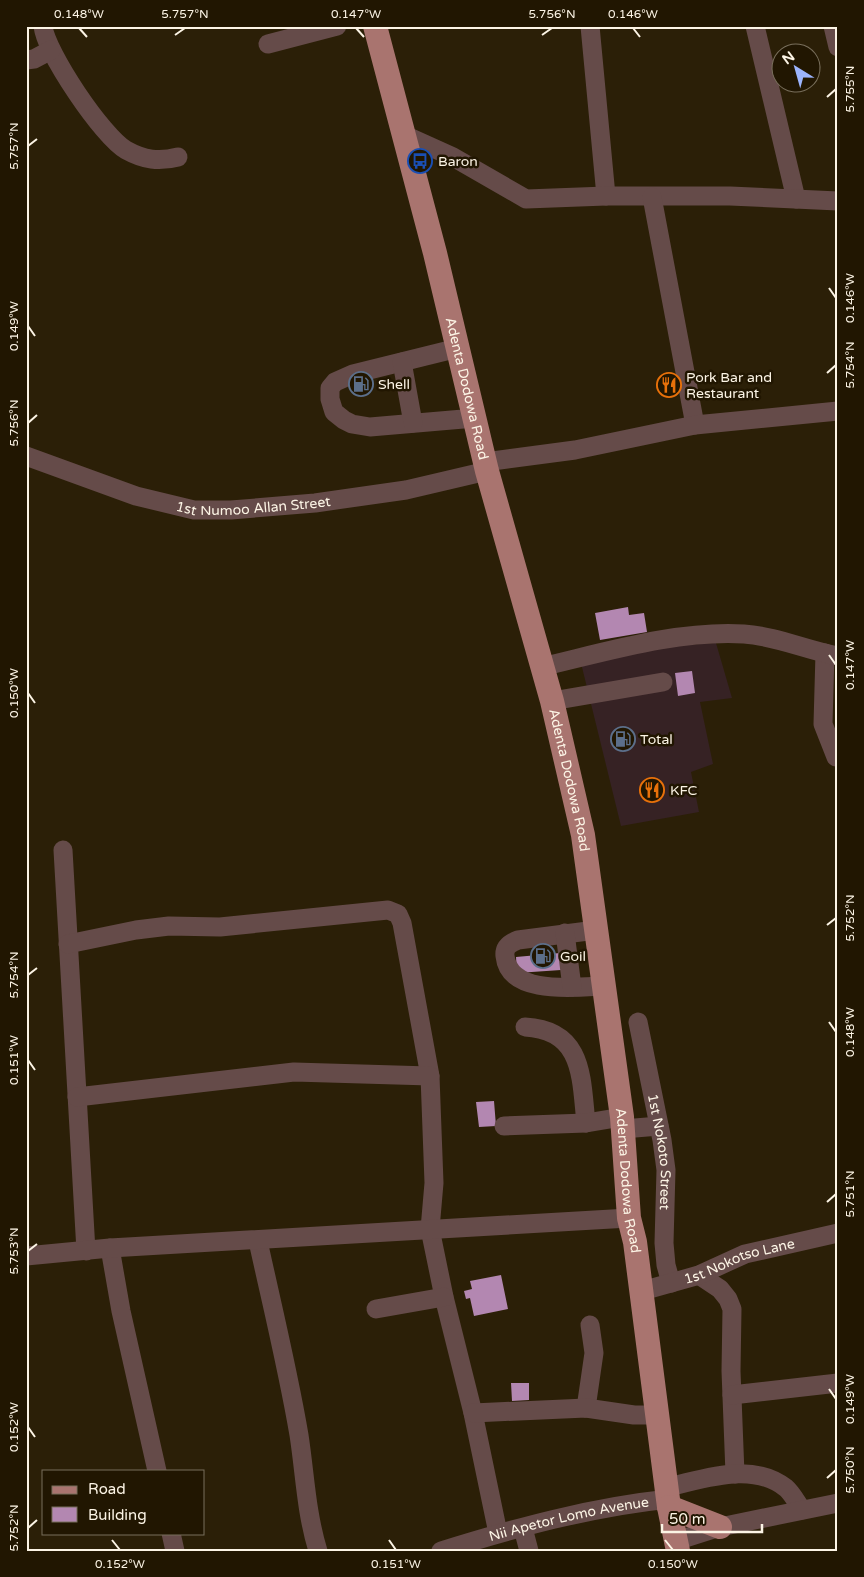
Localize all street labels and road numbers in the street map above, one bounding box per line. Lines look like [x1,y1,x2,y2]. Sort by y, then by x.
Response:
street label: Adenta Dodowa Road [442,315,493,461]
street label: 1st Numoo Allan Street [174,492,332,519]
street label: Adenta Dodowa Road [546,707,594,853]
street label: 1st Nokoto Street [644,1092,674,1211]
street label: Adenta Dodowa Road [612,1107,645,1254]
street label: 1st Nokotso Lane [682,1235,796,1287]
street label: Nii Apetor Lomo Avenue [487,1493,650,1545]

